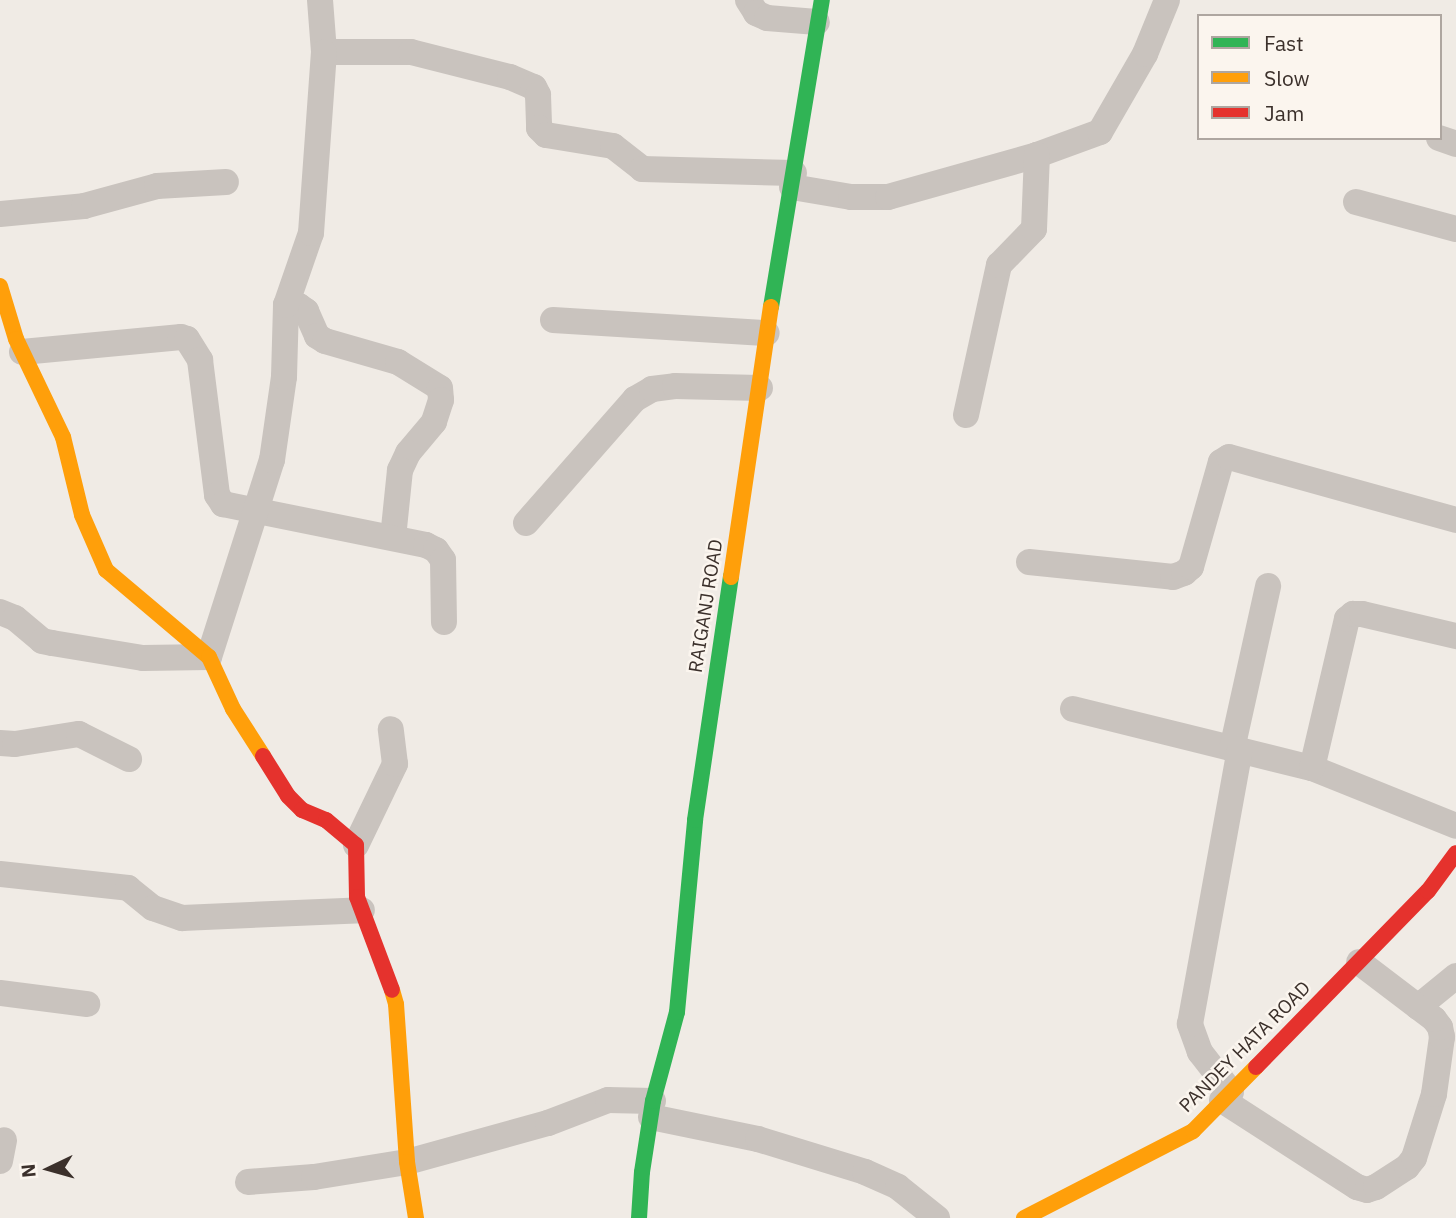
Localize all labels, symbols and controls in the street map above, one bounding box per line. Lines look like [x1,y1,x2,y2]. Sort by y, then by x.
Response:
legend [1197,14,1442,140]
text: Fast [1264,29,1304,57]
text: Slow [1264,64,1310,92]
text: Jam [1264,99,1304,127]
street label: RAIGANJ ROAD [684,538,728,674]
street label: PANDEY HATA ROAD [1175,977,1315,1117]
north arrow [14,1134,84,1204]
text: N [16,1163,41,1179]

